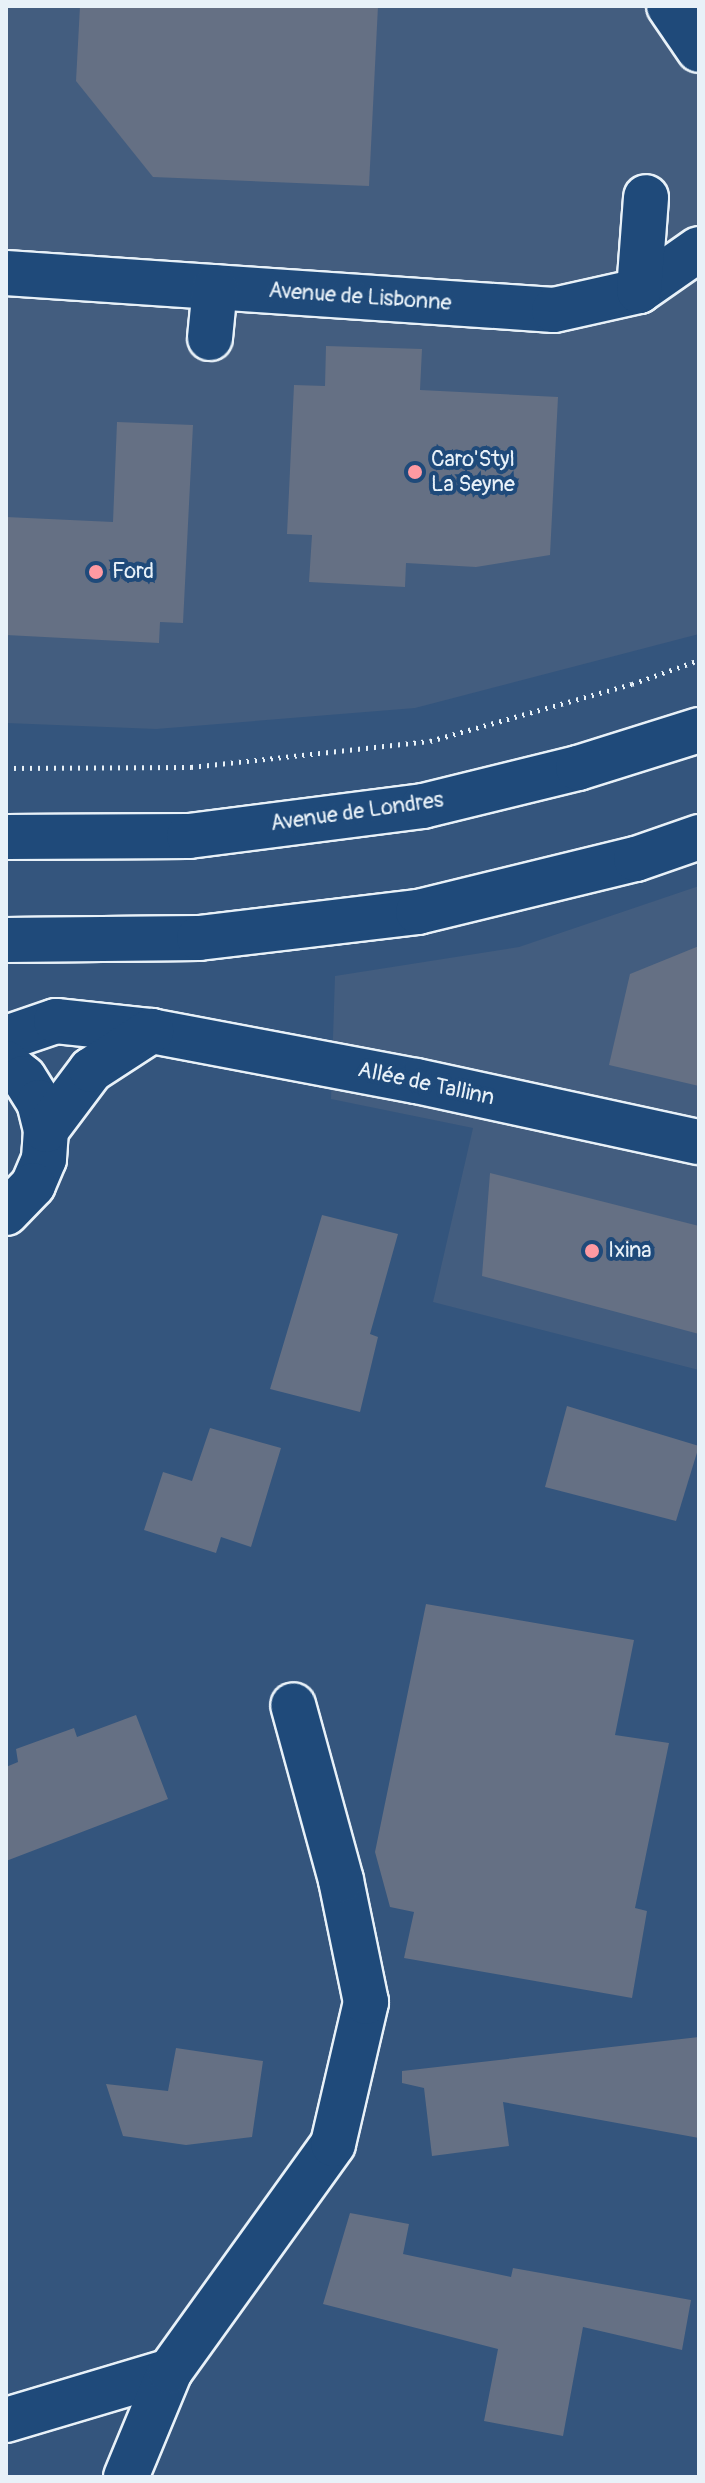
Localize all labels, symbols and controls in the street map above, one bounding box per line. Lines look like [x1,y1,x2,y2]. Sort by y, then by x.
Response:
street label: Avenue de Lisbonne [268,277,452,317]
place label: Caro'Styl La Seyne [431,446,515,498]
marker: Caro'Styl La Seyne [406,463,424,481]
place label: Ford [112,559,154,585]
marker: Ford [87,563,105,581]
street label: Avenue de Londres [269,787,445,837]
street label: Allée de Tallinn [355,1057,497,1111]
place label: Ixina [608,1238,652,1264]
marker: Ixina [583,1242,601,1260]

